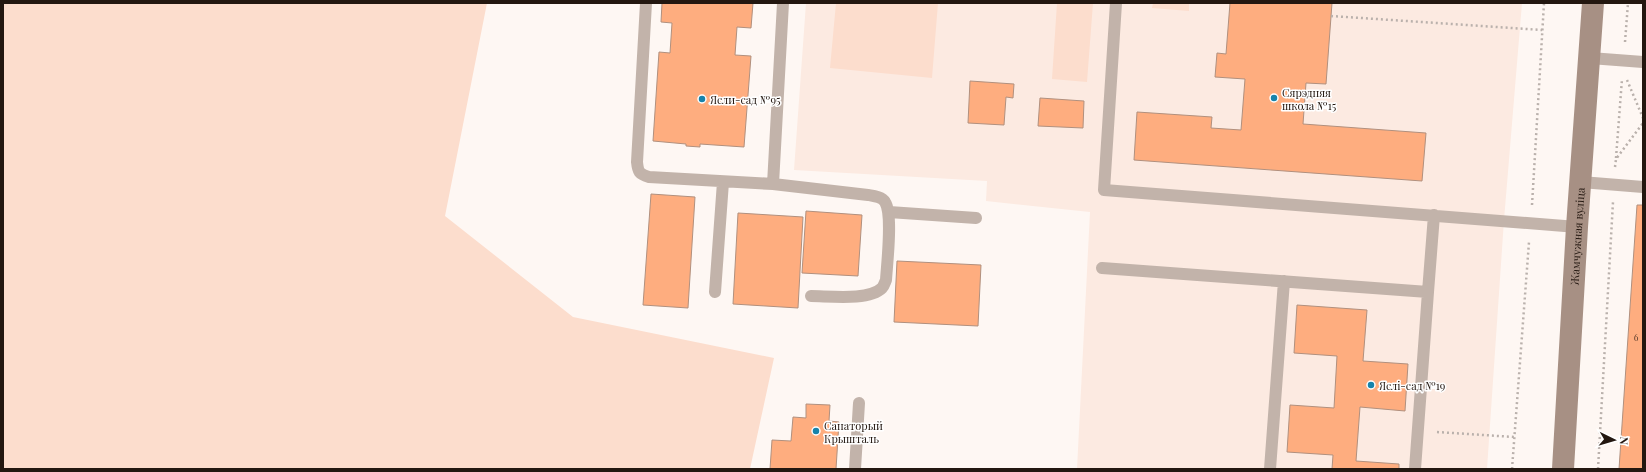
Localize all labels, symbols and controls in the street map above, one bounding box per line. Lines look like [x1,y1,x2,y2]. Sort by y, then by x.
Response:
place label: Сярэдняя школа №15 [1282,85,1337,113]
place label: Ясли-сад №95 [709,92,781,107]
marker: Сярэдняя школа №15 [1269,93,1279,103]
marker: Ясли-сад №95 [697,94,707,104]
street label: Жамчужная вуліца [1566,186,1587,286]
house number: 6 [1634,331,1639,343]
place label: Яслі-сад №19 [1378,378,1446,393]
marker: Яслі-сад №19 [1366,380,1376,390]
place label: Санаторый Крышталь [824,418,883,446]
north arrow [1594,420,1634,460]
marker: Санаторый Крышталь [811,426,821,436]
text: N [1617,436,1632,446]

